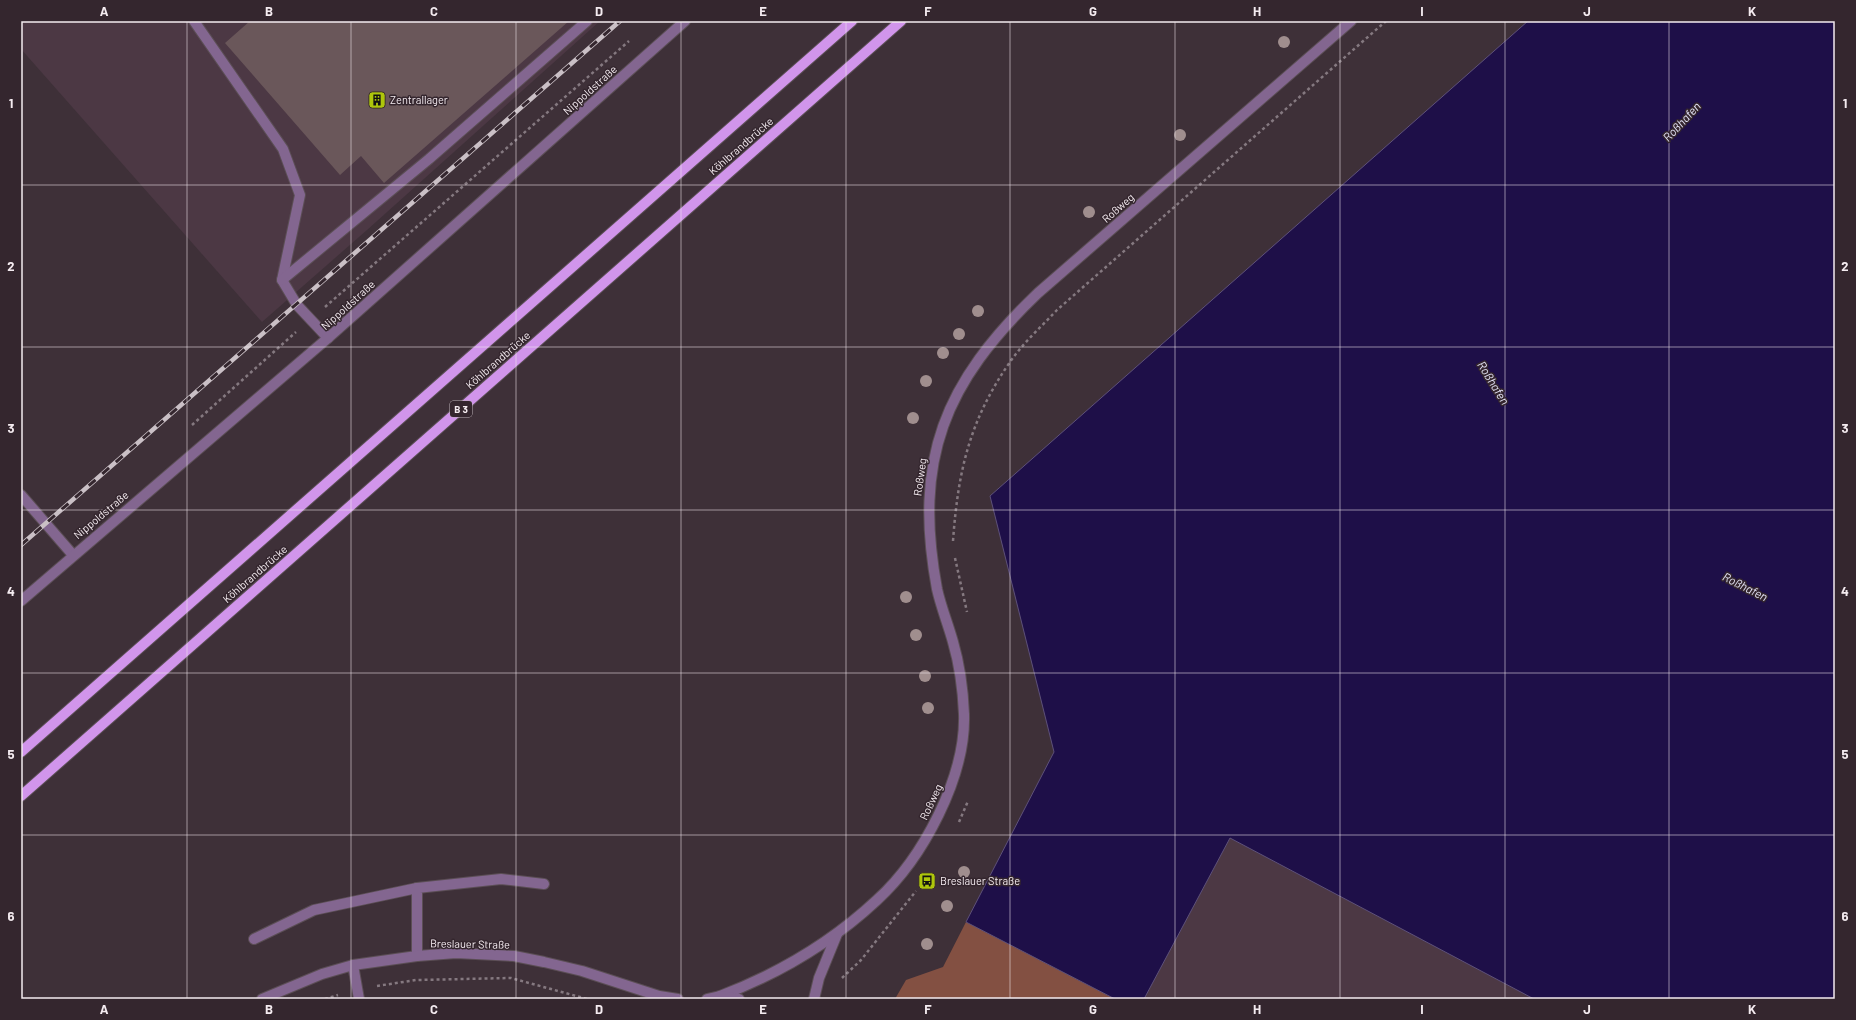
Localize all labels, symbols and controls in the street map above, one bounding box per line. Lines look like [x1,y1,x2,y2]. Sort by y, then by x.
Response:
text: A [100,3,109,19]
text: B [265,3,273,19]
text: C [430,3,438,19]
text: D [595,3,603,19]
text: E [759,3,767,19]
text: F [924,3,932,19]
text: G [1089,3,1097,19]
text: H [1253,3,1261,19]
text: I [1420,3,1424,19]
text: J [1583,3,1591,19]
text: K [1748,3,1756,19]
street label: Nippoldstraße [560,62,619,117]
building icon: Zentrallager [367,90,387,110]
place label: Zentrallager [390,93,448,106]
text: 1 [9,95,13,111]
text: 1 [1843,95,1847,111]
water label: Roßhafen [1660,99,1703,144]
street label: Köhlbrandbrücke [706,114,776,177]
street label: Roßweg [1099,190,1136,225]
text: 2 [7,258,15,274]
text: 2 [1841,258,1849,274]
street label: Nippoldstraße [318,277,377,332]
street label: Köhlbrandbrücke [463,328,533,391]
water label: Roßhafen [1475,358,1513,407]
road number: B 3 [450,401,472,417]
text: 3 [7,420,15,436]
text: 3 [1841,420,1849,436]
street label: Roßweg [910,457,929,497]
street label: Nippoldstraße [71,488,131,541]
street label: Köhlbrandbrücke [220,542,290,605]
water label: Roßhafen [1721,569,1770,603]
text: 4 [7,583,15,599]
text: 4 [1841,583,1849,599]
text: 5 [7,746,15,762]
text: 5 [1841,746,1849,762]
street label: Roßweg [917,782,945,822]
bus stop icon: Breslauer Straße [917,871,937,891]
place label: Breslauer Straße [940,874,1020,887]
text: 6 [8,908,15,924]
text: 6 [1842,908,1849,924]
street label: Breslauer Straße [430,936,510,951]
text: A [100,1001,109,1017]
text: B [265,1001,273,1017]
text: C [430,1001,438,1017]
text: D [595,1001,603,1017]
text: E [759,1001,767,1017]
text: F [924,1001,932,1017]
text: G [1089,1001,1097,1017]
text: H [1253,1001,1261,1017]
text: I [1420,1001,1424,1017]
text: J [1583,1001,1591,1017]
text: K [1748,1001,1756,1017]

